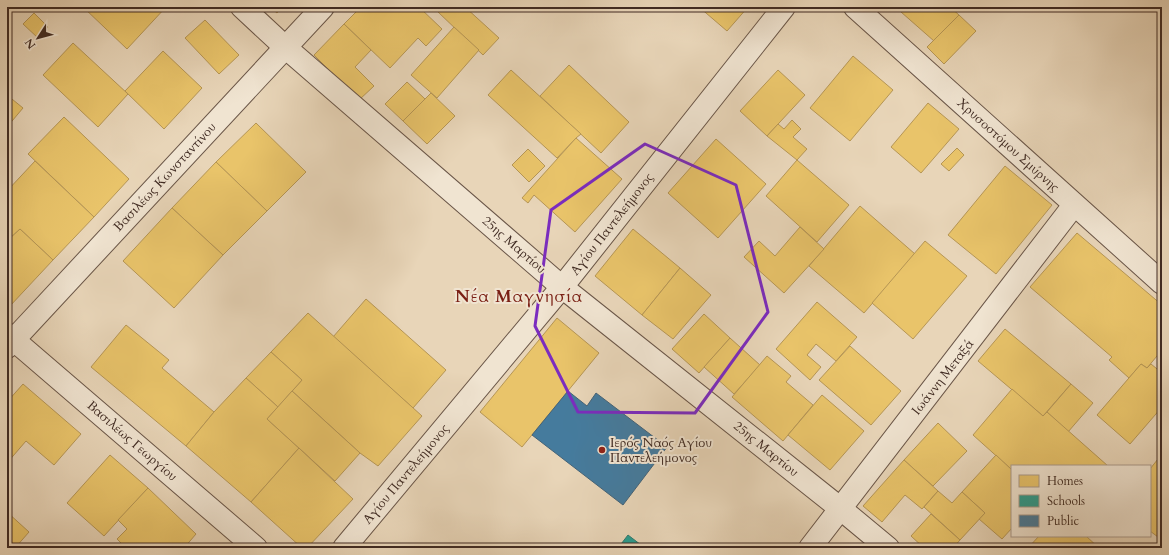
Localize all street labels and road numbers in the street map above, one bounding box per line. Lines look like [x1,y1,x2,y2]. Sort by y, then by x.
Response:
street label: Χρυσοστόμου Σμύρνης [953,94,1063,196]
street label: Βασιλέως Κωνσταντίνου [110,118,221,235]
street label: Αγίου Παντελεήμονος [566,169,658,279]
street label: 25ης Μαρτίου [478,212,550,278]
street label: Ιωάννη Μεταξά [908,335,978,419]
street label: Βασιλέως Γεωργίου [83,397,181,485]
street label: 25ης Μαρτίου [730,417,803,481]
street label: Αγίου Παντελεήμονος [359,420,454,528]

